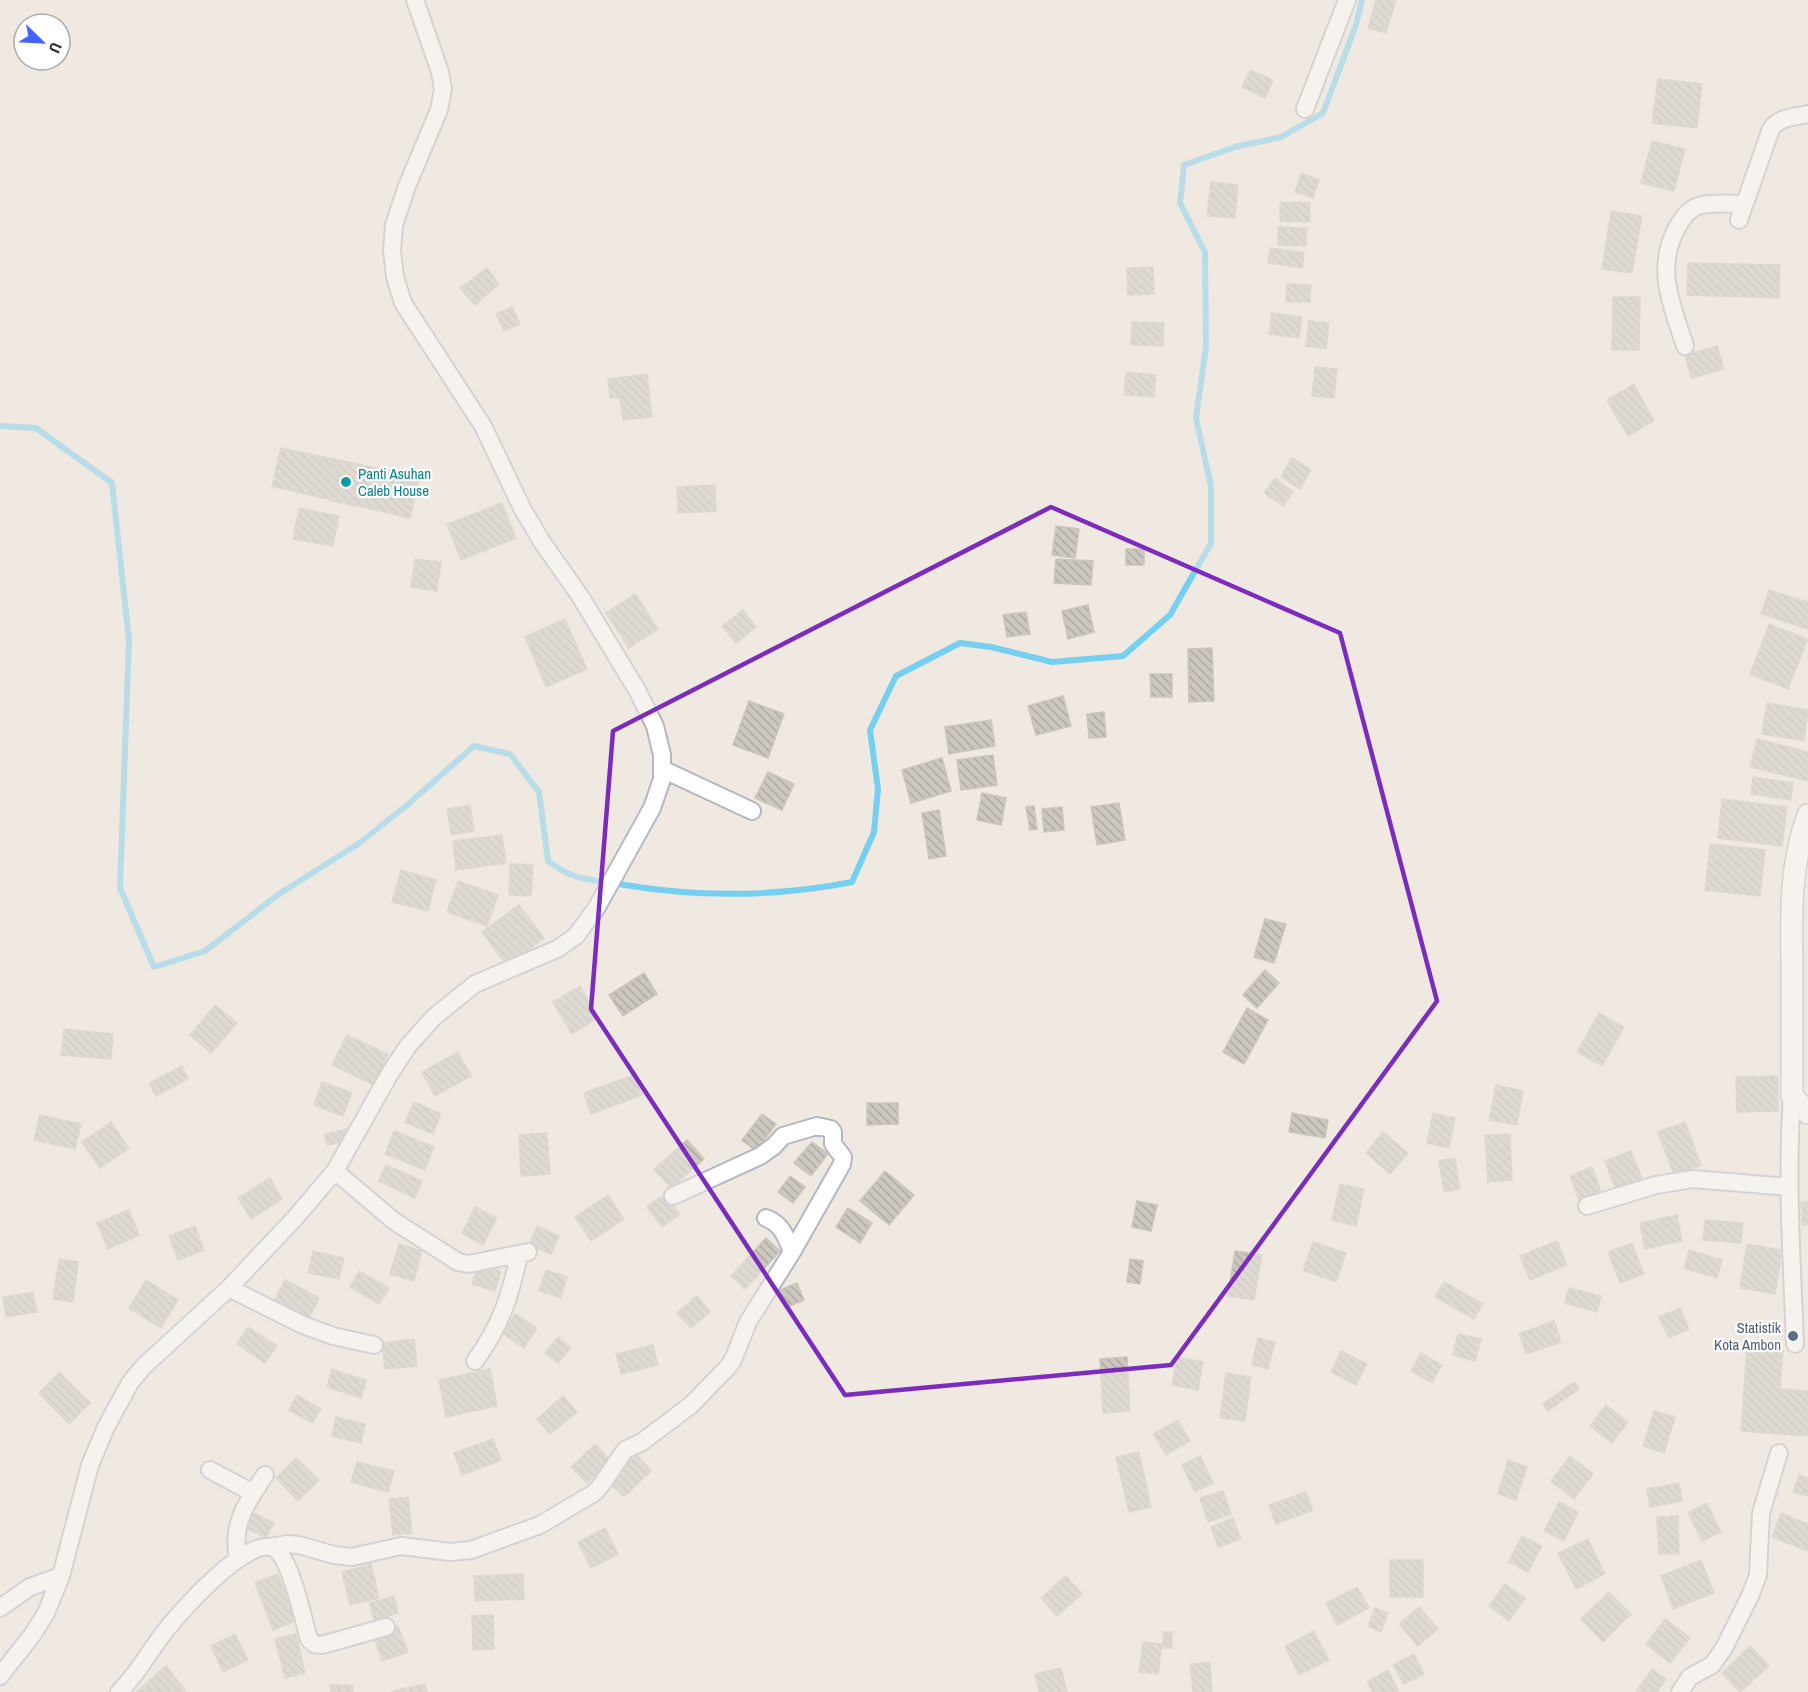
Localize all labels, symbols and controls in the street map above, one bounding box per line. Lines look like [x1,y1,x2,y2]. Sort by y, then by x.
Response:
north arrow [12,12,72,72]
text: U [44,39,68,57]
place label: Panti Asuhan Caleb House [358,463,431,501]
marker: Panti Asuhan Caleb House [339,475,353,489]
place label: Statistik Kota Ambon [1714,1317,1782,1355]
marker: Statistik Kota Ambon [1786,1329,1800,1343]

